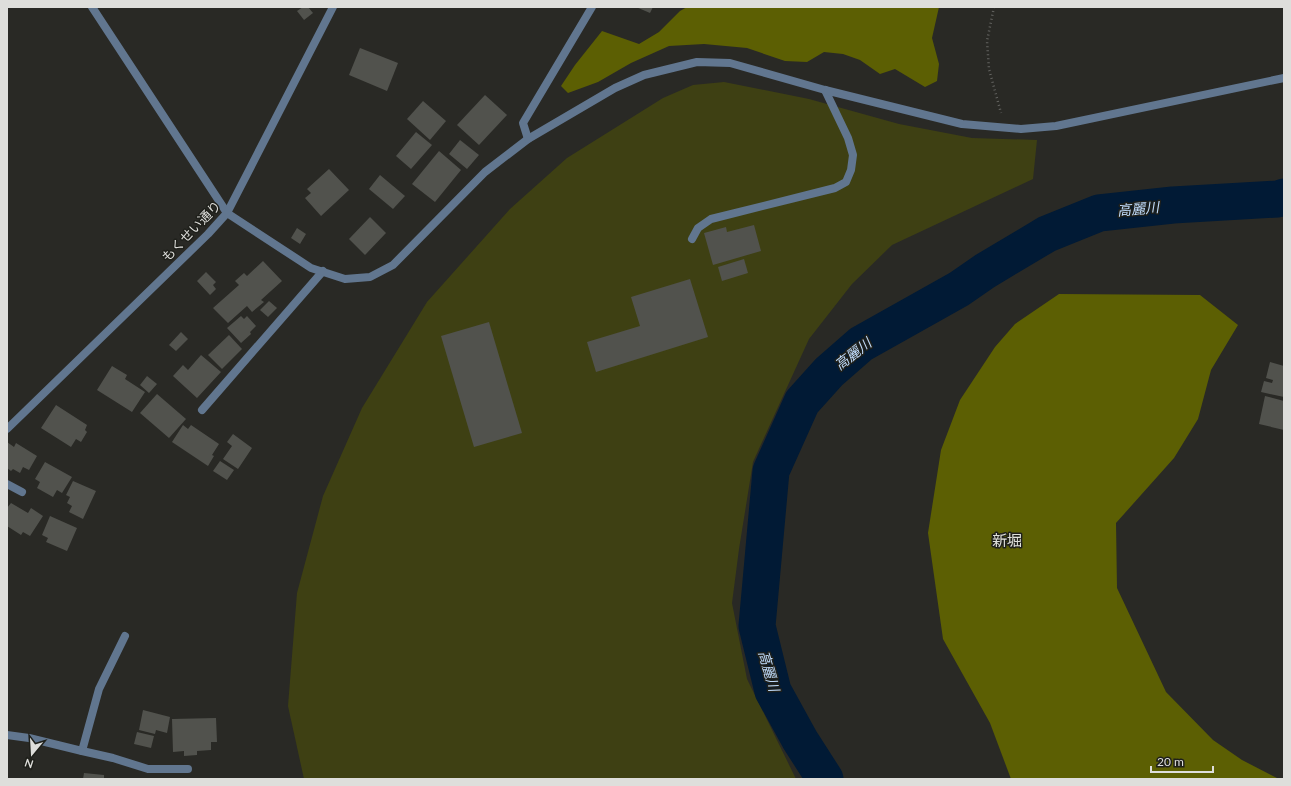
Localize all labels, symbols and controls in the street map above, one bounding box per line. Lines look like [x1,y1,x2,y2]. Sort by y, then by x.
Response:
street label: もくせい通り [158,197,224,265]
water label: 高麗川 [1116,198,1162,219]
water label: 高麗川 [831,333,876,373]
district label: 新堀 [992,531,1022,549]
water label: 高麗川 [756,648,784,695]
north arrow [12,734,52,774]
scale bar [1151,748,1213,774]
text: 20 m [1157,754,1184,769]
text: N [23,756,35,771]

